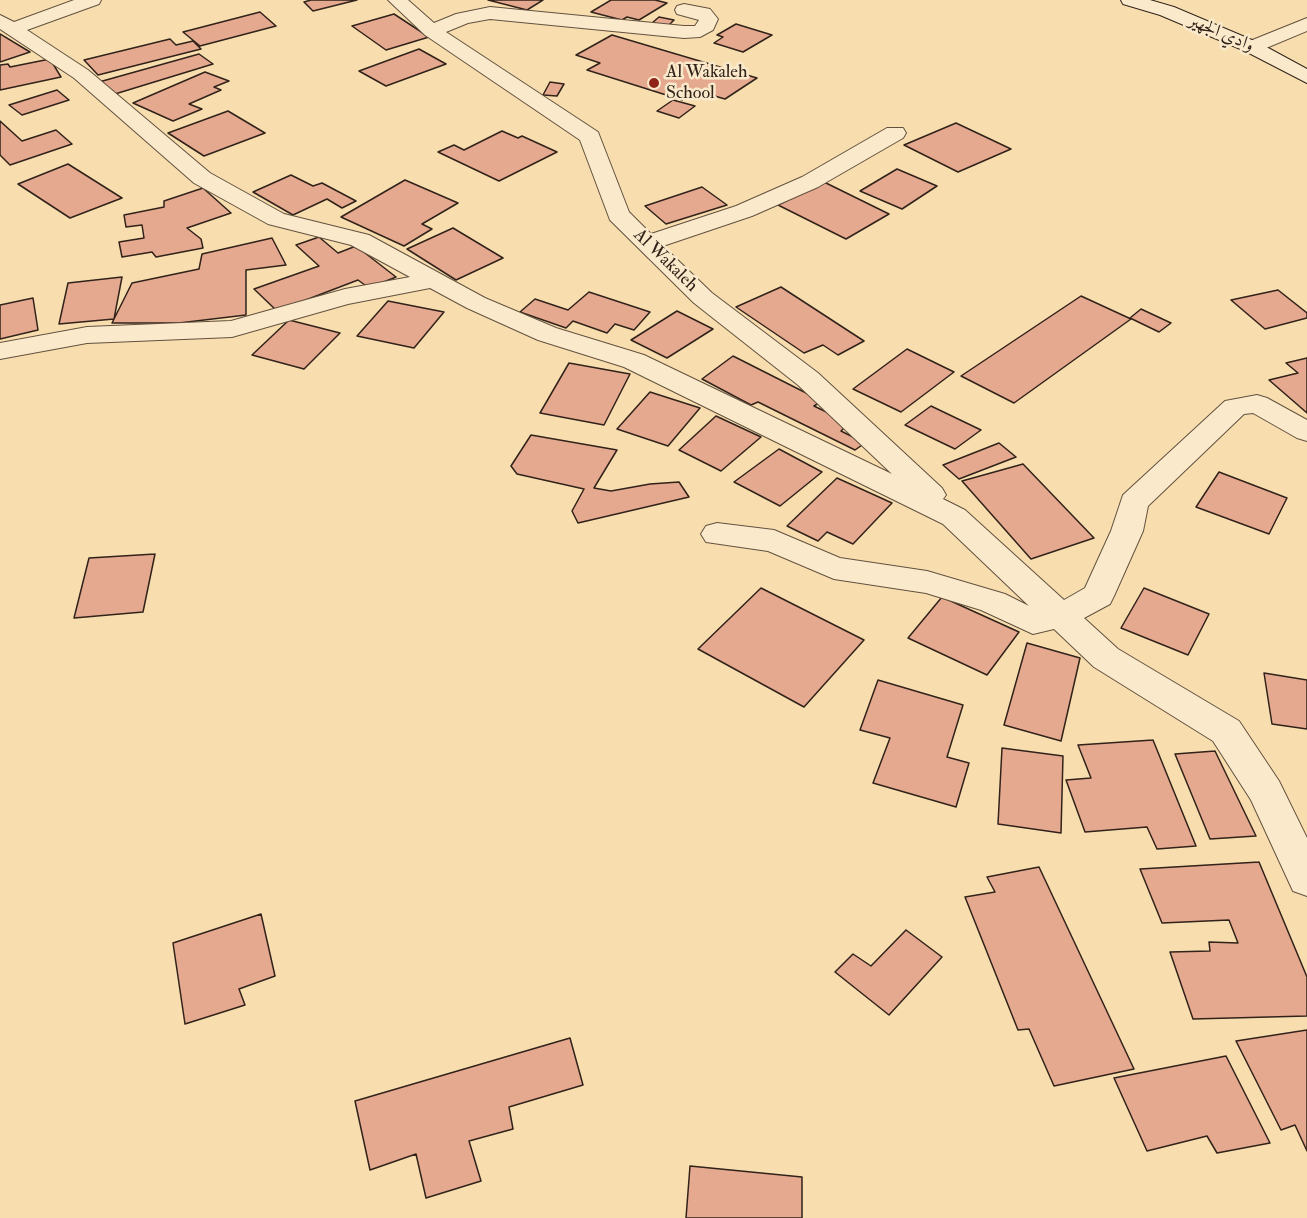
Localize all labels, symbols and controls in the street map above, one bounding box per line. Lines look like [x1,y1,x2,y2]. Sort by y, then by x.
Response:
street label: وادي الجهير [1185,11,1257,57]
place label: Al Wakaleh School [666,62,747,104]
marker: Al Wakaleh School [647,76,661,90]
street label: Al Wakaleh [628,225,702,297]

